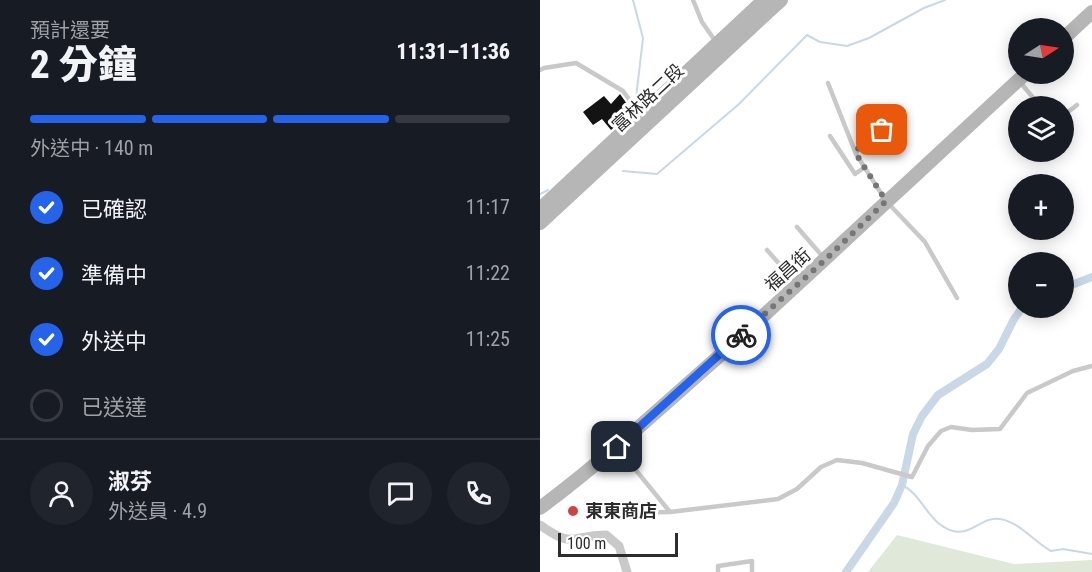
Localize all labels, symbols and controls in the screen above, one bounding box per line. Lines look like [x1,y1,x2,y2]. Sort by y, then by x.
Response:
text: 預計還要 [30,18,110,42]
north arrow [1008,18,1074,84]
map controls [1008,18,1074,318]
text: 11:31–11:36 [396,39,510,64]
text: 2 分鐘 [30,42,137,88]
street label: 富林路二段 [608,59,688,136]
button: layers [1008,96,1074,162]
pin [856,104,907,155]
icon: bag [865,113,898,146]
text: 外送中 · 140 m [30,136,153,160]
button: + [1008,174,1074,240]
icon: check [30,191,63,224]
text: 11:17 [466,195,510,219]
text: 已確認 [81,197,147,222]
street label: 福昌街 [761,244,815,295]
button: − [1008,252,1074,318]
icon: check [30,257,63,290]
text: 11:22 [466,261,510,285]
text: 準備中 [81,263,147,288]
courier [711,305,771,365]
icon: bike [725,319,758,352]
icon: check [30,323,63,356]
text: 11:25 [466,327,510,351]
text: 外送中 [81,329,147,354]
text: 已送達 [81,395,147,420]
pin [591,421,642,472]
icon: home [600,430,633,463]
button: person [30,462,93,525]
button: chat [369,462,432,525]
button: phone [447,462,510,525]
text: 淑芬 [108,469,152,494]
text: 外送員 · 4.9 [108,499,207,523]
place label: 東東商店 [585,500,657,521]
marker: 東東商店 [566,504,580,518]
scale bar [558,530,678,558]
text: 100 m [567,534,606,553]

